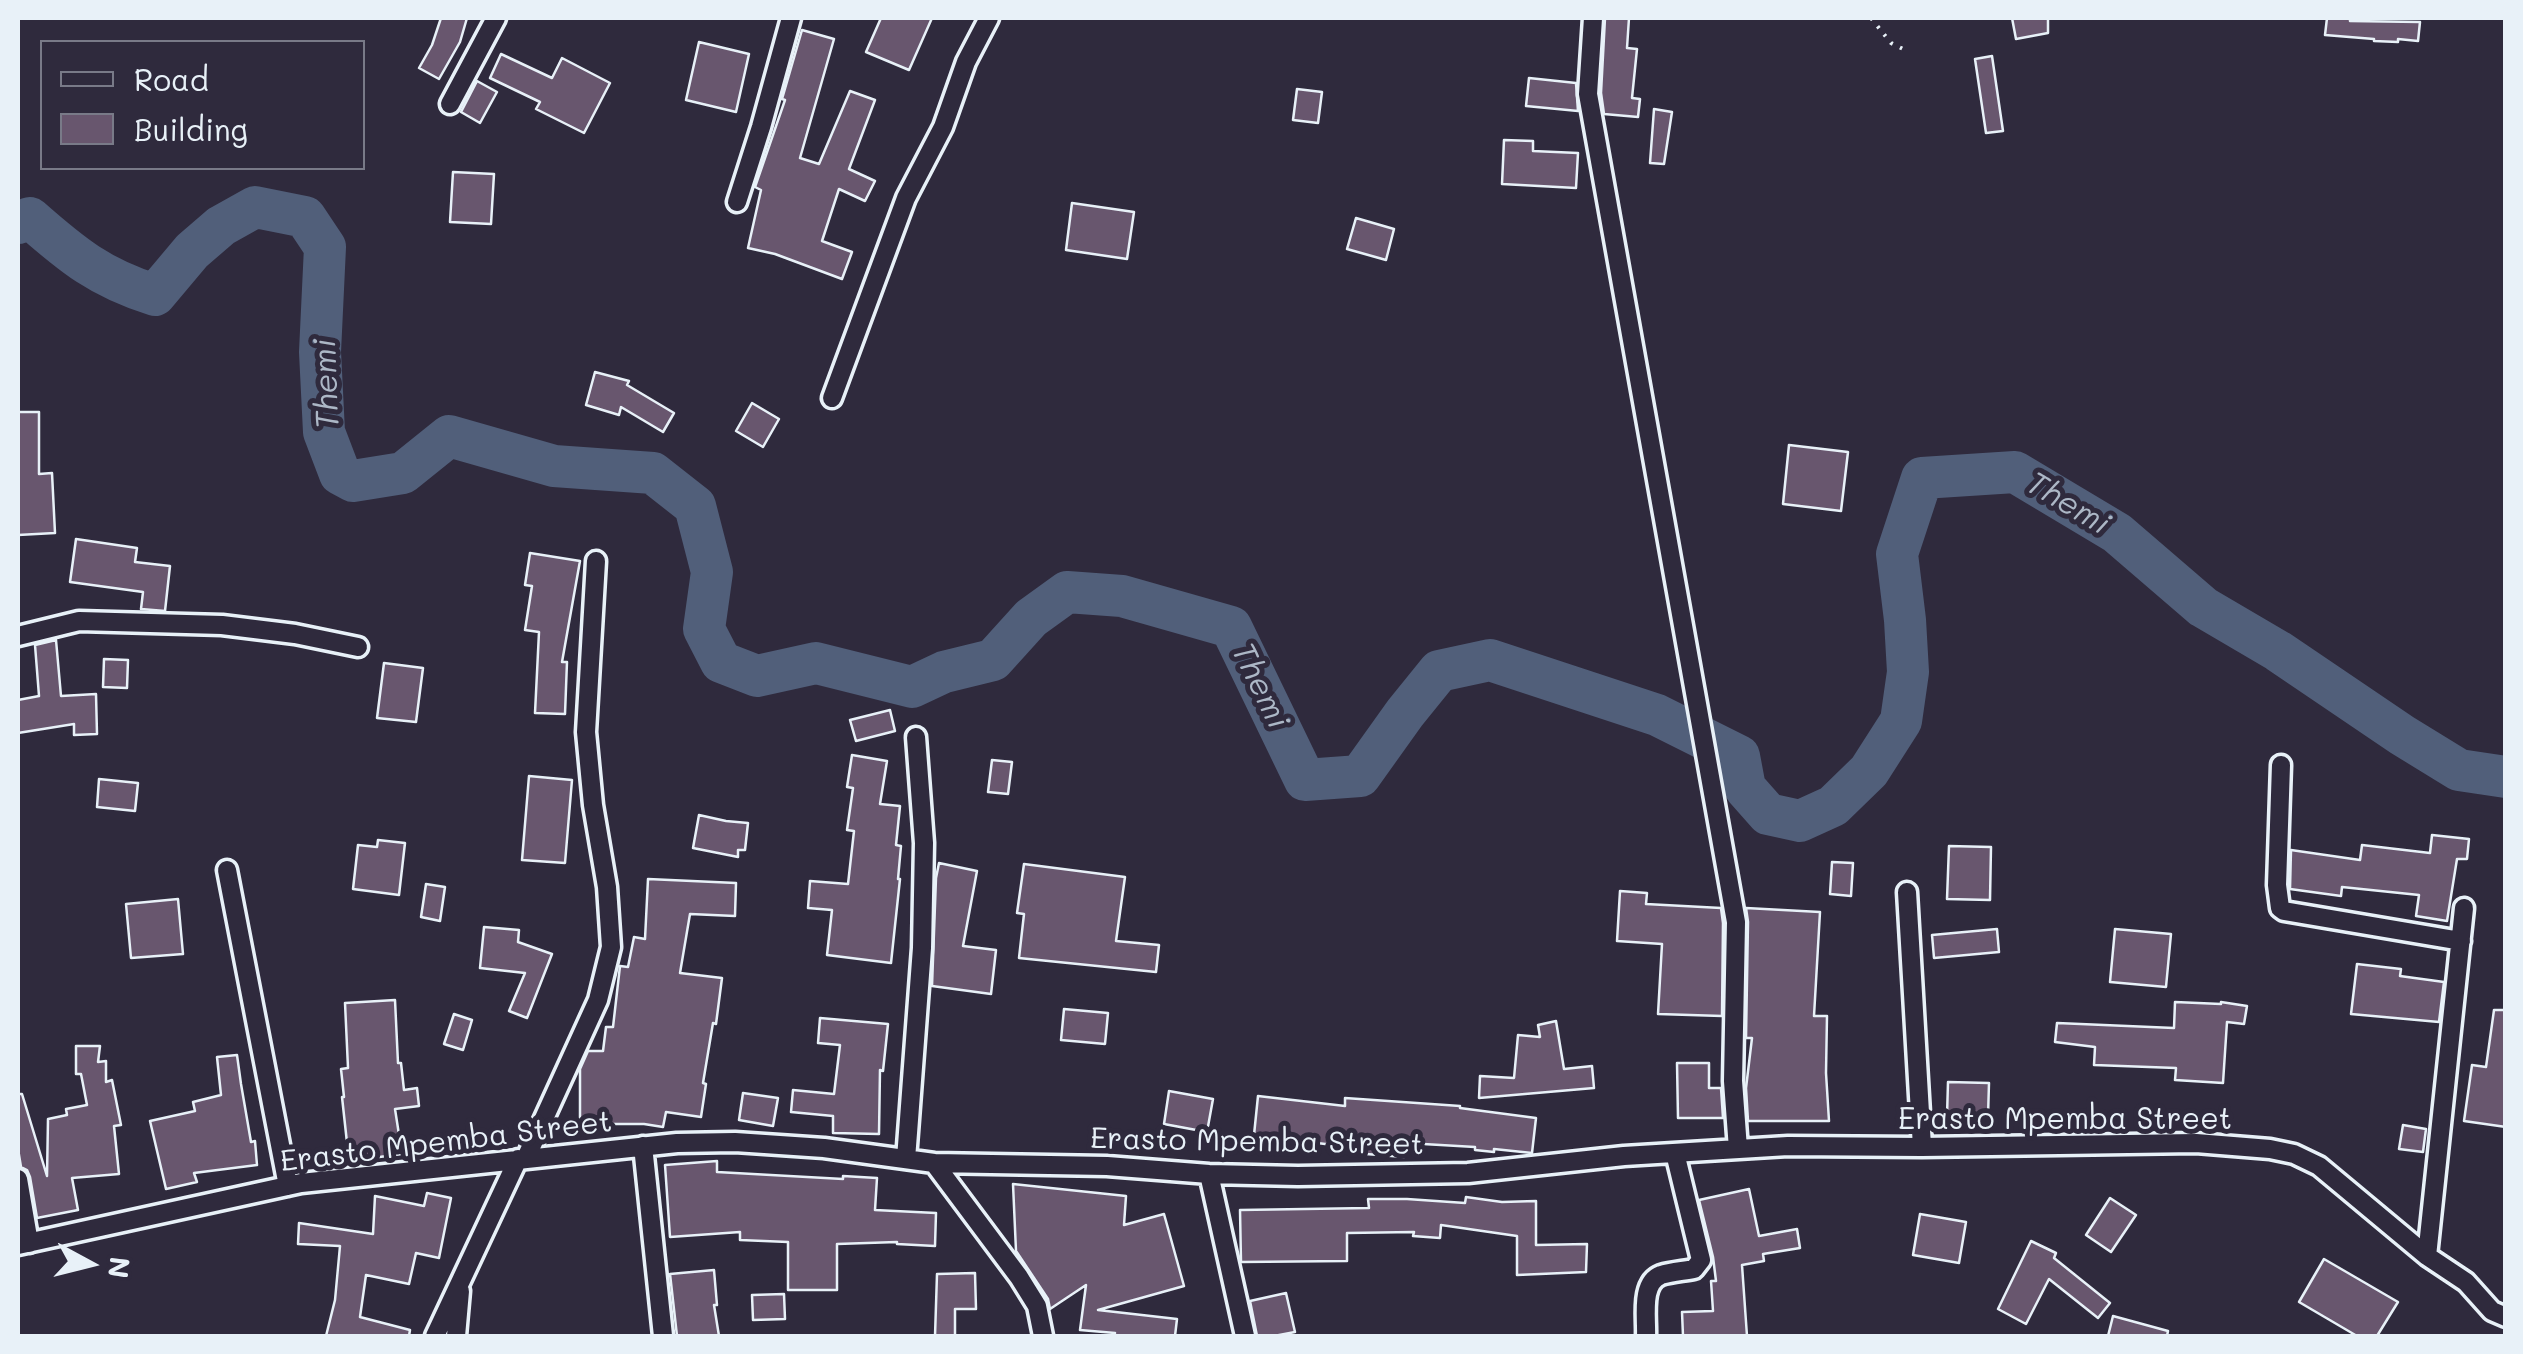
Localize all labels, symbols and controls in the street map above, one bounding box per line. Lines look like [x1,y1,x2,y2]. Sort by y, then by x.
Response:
legend [40,40,365,170]
text: Road [134,59,209,99]
text: Building [134,109,248,149]
water label: Themi [306,338,348,430]
water label: Themi [2019,464,2117,544]
water label: Themi [1223,637,1297,735]
street label: Erasto Mpemba Street [1898,1102,2232,1138]
street label: Erasto Mpemba Street [278,1104,614,1180]
street label: Erasto Mpemba Street [1090,1121,1424,1163]
north arrow [40,1214,140,1314]
text: N [101,1255,139,1280]

